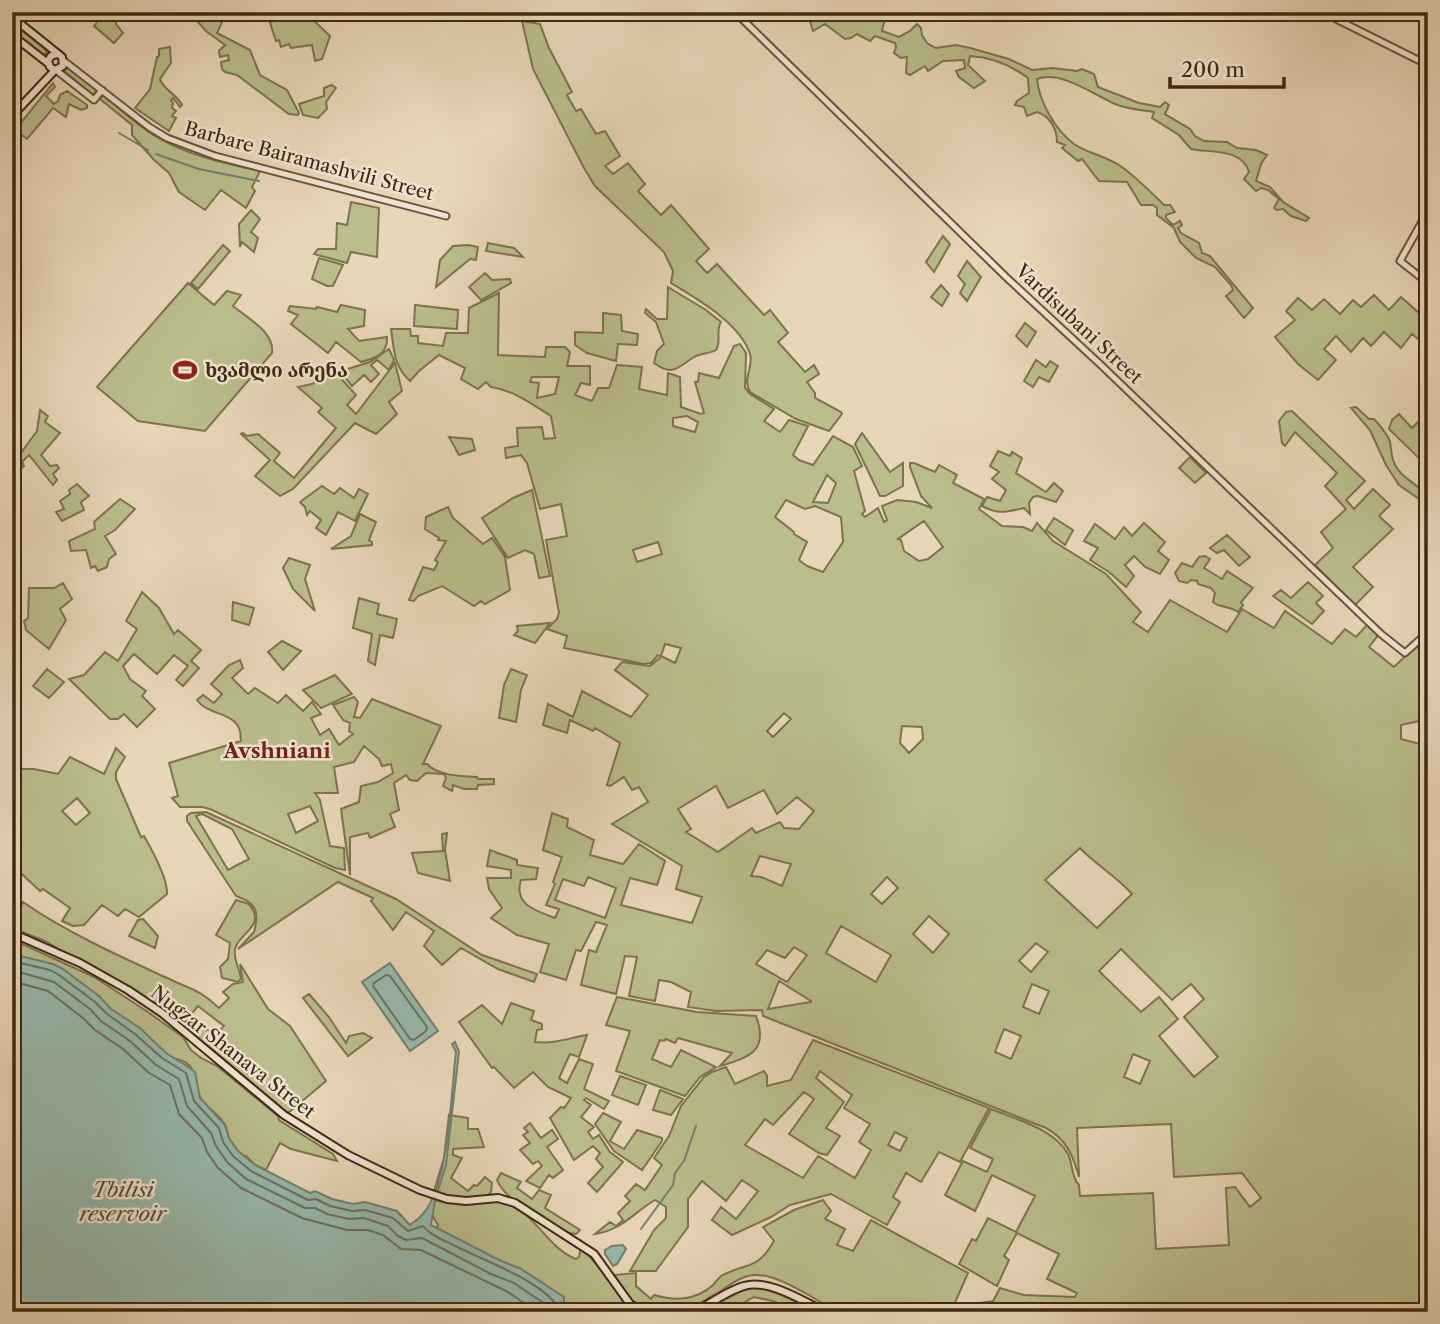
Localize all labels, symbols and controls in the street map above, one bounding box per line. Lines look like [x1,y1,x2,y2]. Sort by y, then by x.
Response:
scale bar [1170,46,1284,90]
text: 200 m [1181,57,1245,82]
street label: Barbare Bairamashvili Street [182,117,436,205]
street label: Vardisubani Street [1010,259,1147,389]
sports icon: ხვამლი არენა [171,356,199,384]
place label: ხვამლი არენა [205,359,348,382]
district label: Avshniani [222,738,331,763]
street label: Nugzar Shanava Street [146,981,320,1124]
water label: Tbilisi reservoir [79,1177,168,1226]

